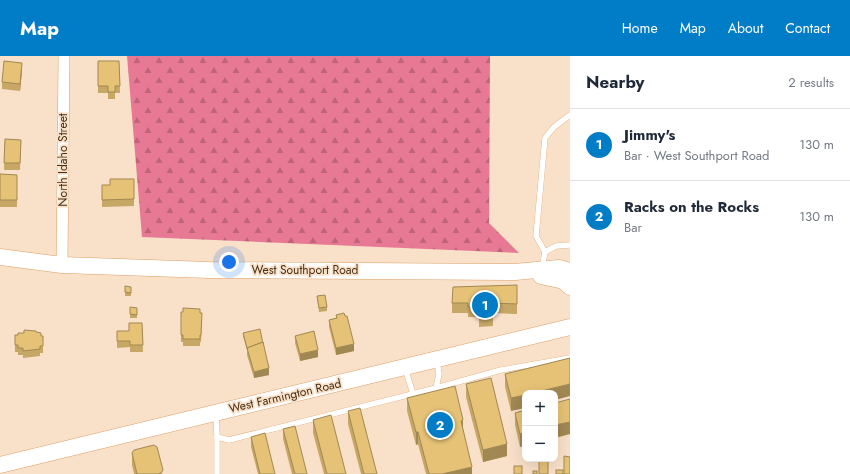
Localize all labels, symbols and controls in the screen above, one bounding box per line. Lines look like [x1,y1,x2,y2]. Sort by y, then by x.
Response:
text: Map [20,15,59,42]
text: Home [622,18,658,38]
text: Map [680,18,706,38]
text: About [728,18,763,38]
text: Contact [785,18,830,38]
text: Nearby [586,70,644,94]
text: 2 results [788,73,834,92]
street label: North Idaho Street [54,113,72,207]
text: Jimmy's [624,124,675,146]
text: 1 [596,135,602,154]
text: 130 m [799,135,834,154]
text: Bar · West Southport Road [624,146,769,165]
text: Racks on the Rocks [624,196,759,218]
text: 2 [595,207,603,226]
text: 130 m [799,207,834,226]
text: Bar [624,218,642,237]
your location [219,252,239,272]
street label: West Southport Road [252,261,358,279]
pin: 1 [472,290,498,320]
street label: West Farmington Road [227,374,343,418]
map controls [522,390,558,462]
button: + [522,390,558,426]
pin: 2 [427,410,453,440]
button: − [522,426,558,462]

